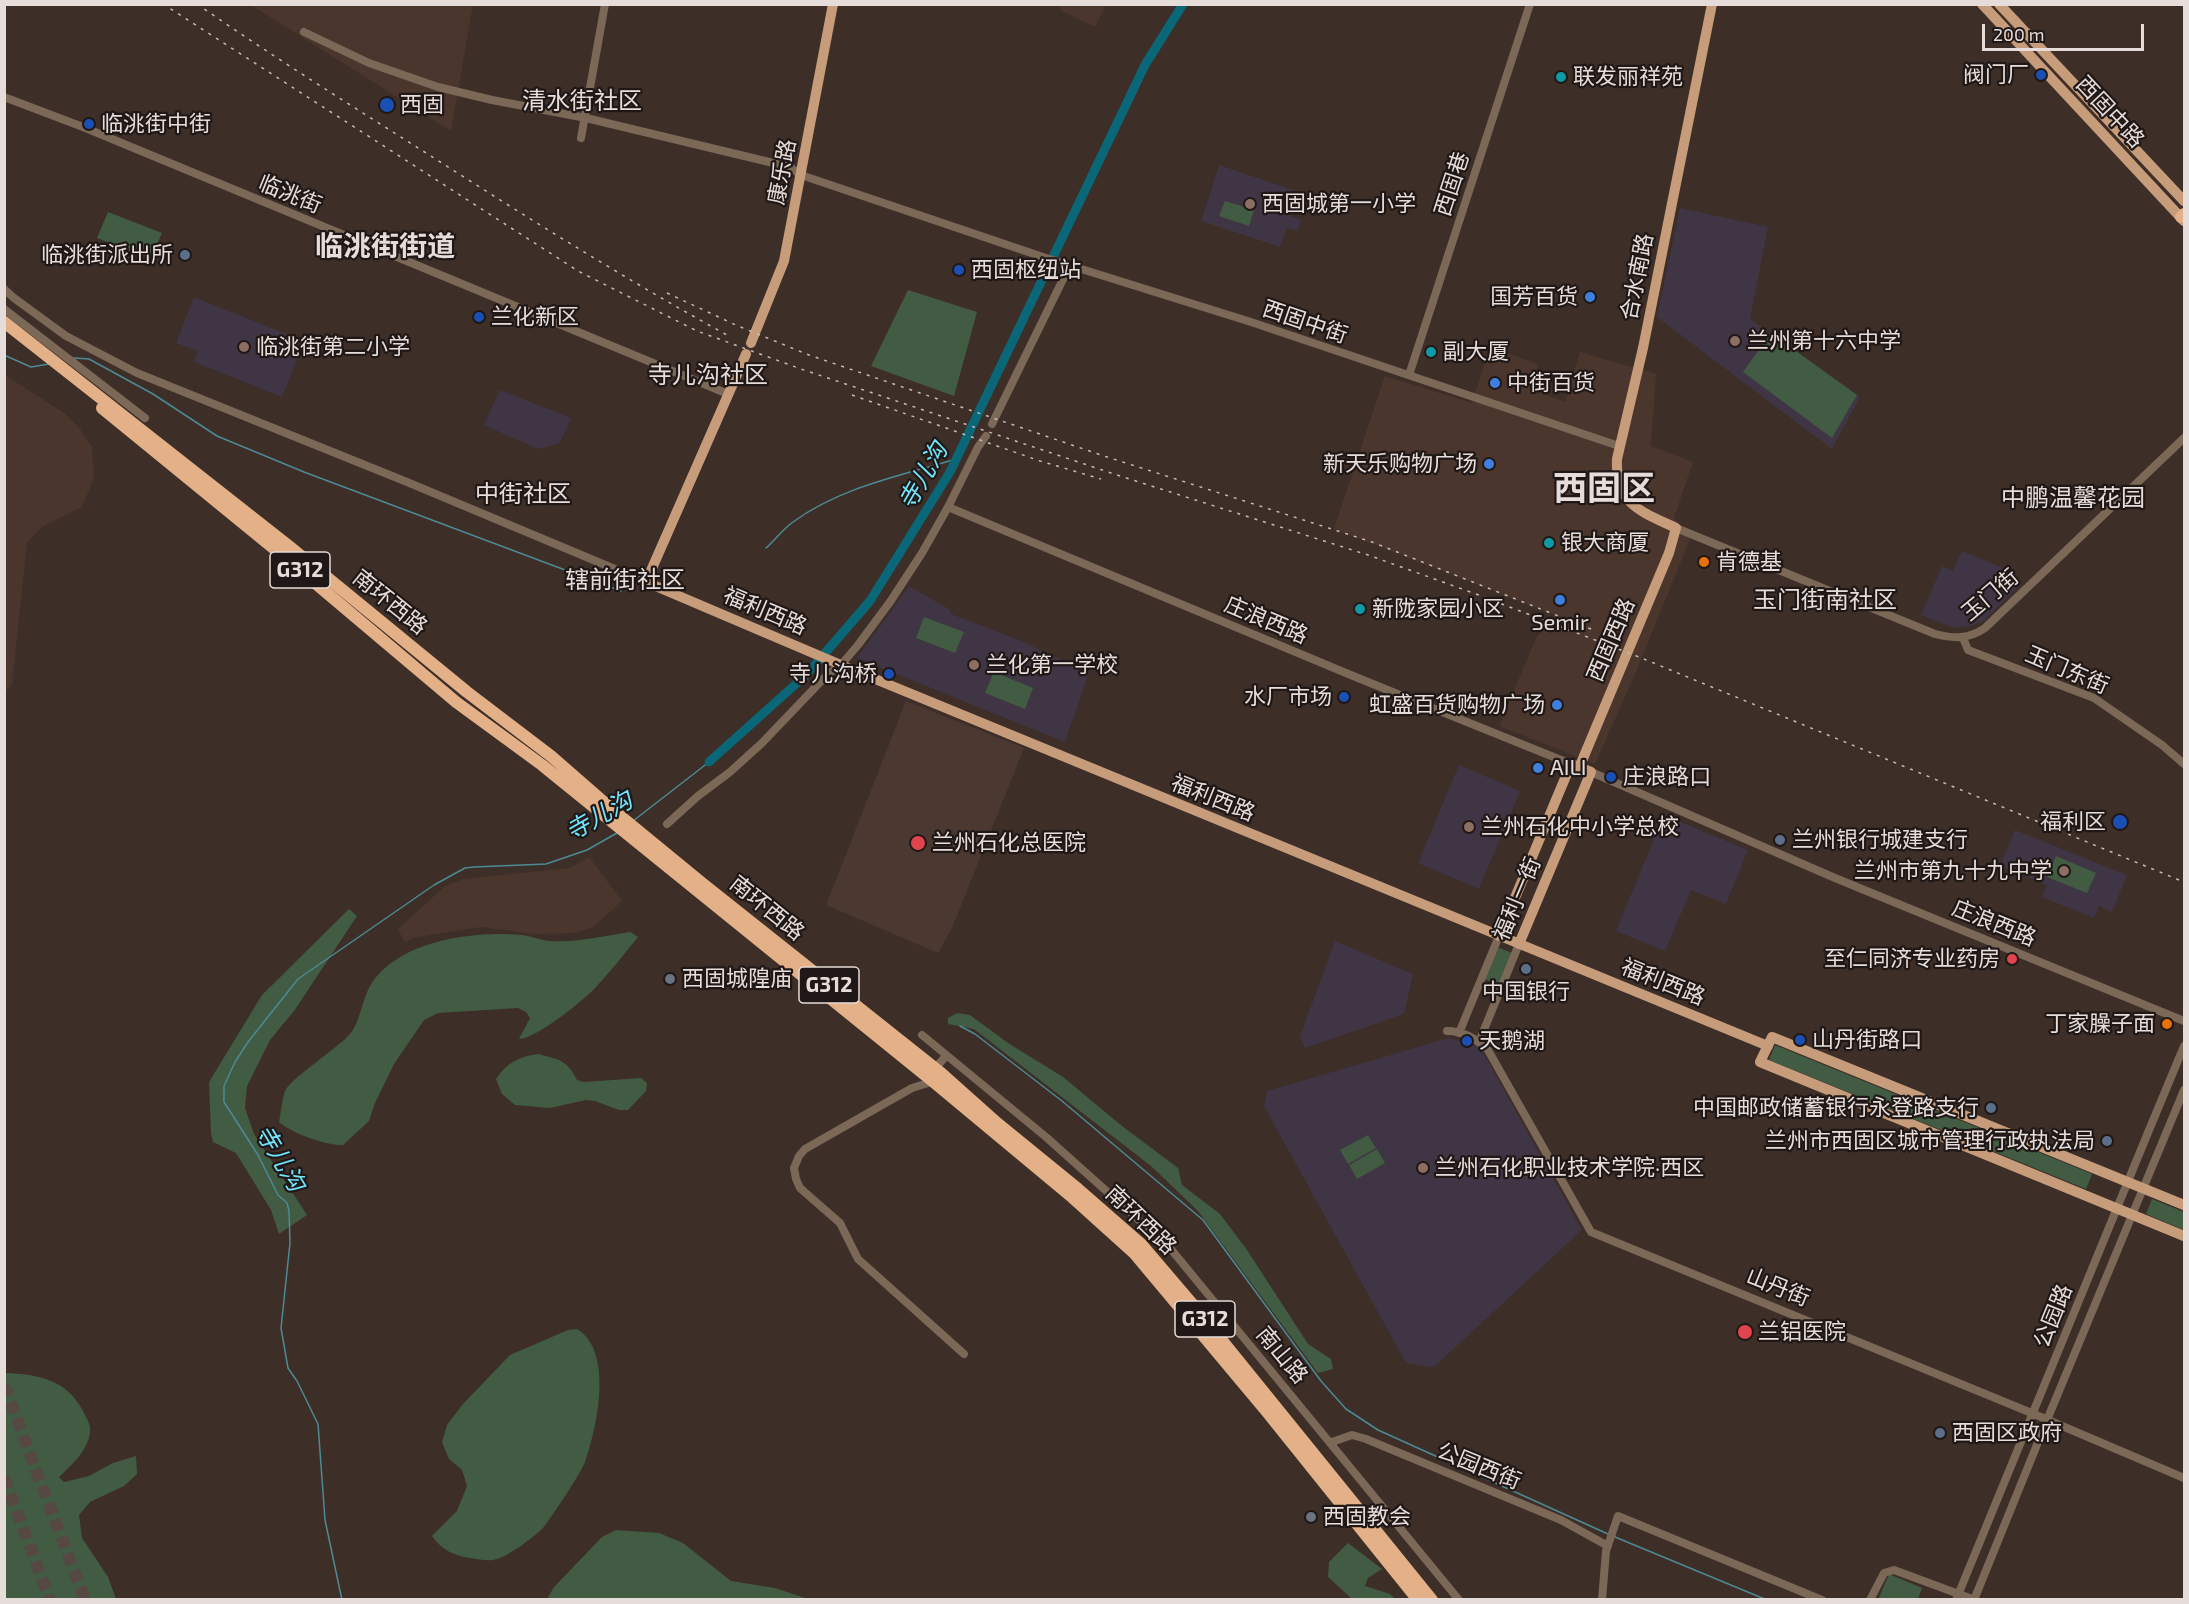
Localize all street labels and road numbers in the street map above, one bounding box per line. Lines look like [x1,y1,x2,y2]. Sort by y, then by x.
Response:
street label: 西固中路 [2070,71,2150,153]
street label: 康乐路 [763,137,801,207]
street label: 西固巷 [1429,149,1475,219]
street label: 临洮街 [254,169,326,219]
street label: 合水南路 [1616,231,1658,323]
street label: 西固中街 [1259,295,1351,349]
road number: G312 [270,552,330,588]
street label: 南环西路 [347,564,433,640]
street label: 玉门街 [1956,564,2024,626]
street label: 福利西路 [719,582,811,640]
street label: 庄浪西路 [1220,591,1312,649]
street label: 西固西路 [1582,594,1640,686]
street label: 玉门东街 [2021,641,2113,699]
street label: 福利西路 [1167,769,1259,827]
street label: 福利一街 [1488,853,1546,945]
street label: 南环西路 [724,870,810,946]
street label: 庄浪西路 [1948,894,2040,952]
street label: 福利西路 [1617,953,1709,1011]
road number: G312 [799,967,859,1003]
street label: 南环西路 [1100,1180,1182,1260]
street label: 山丹街 [1742,1262,1814,1312]
street label: 公园路 [2028,1280,2078,1352]
road number: G312 [1175,1301,1235,1337]
street label: 南山路 [1251,1321,1313,1389]
street label: 公园西街 [1433,1437,1525,1495]

